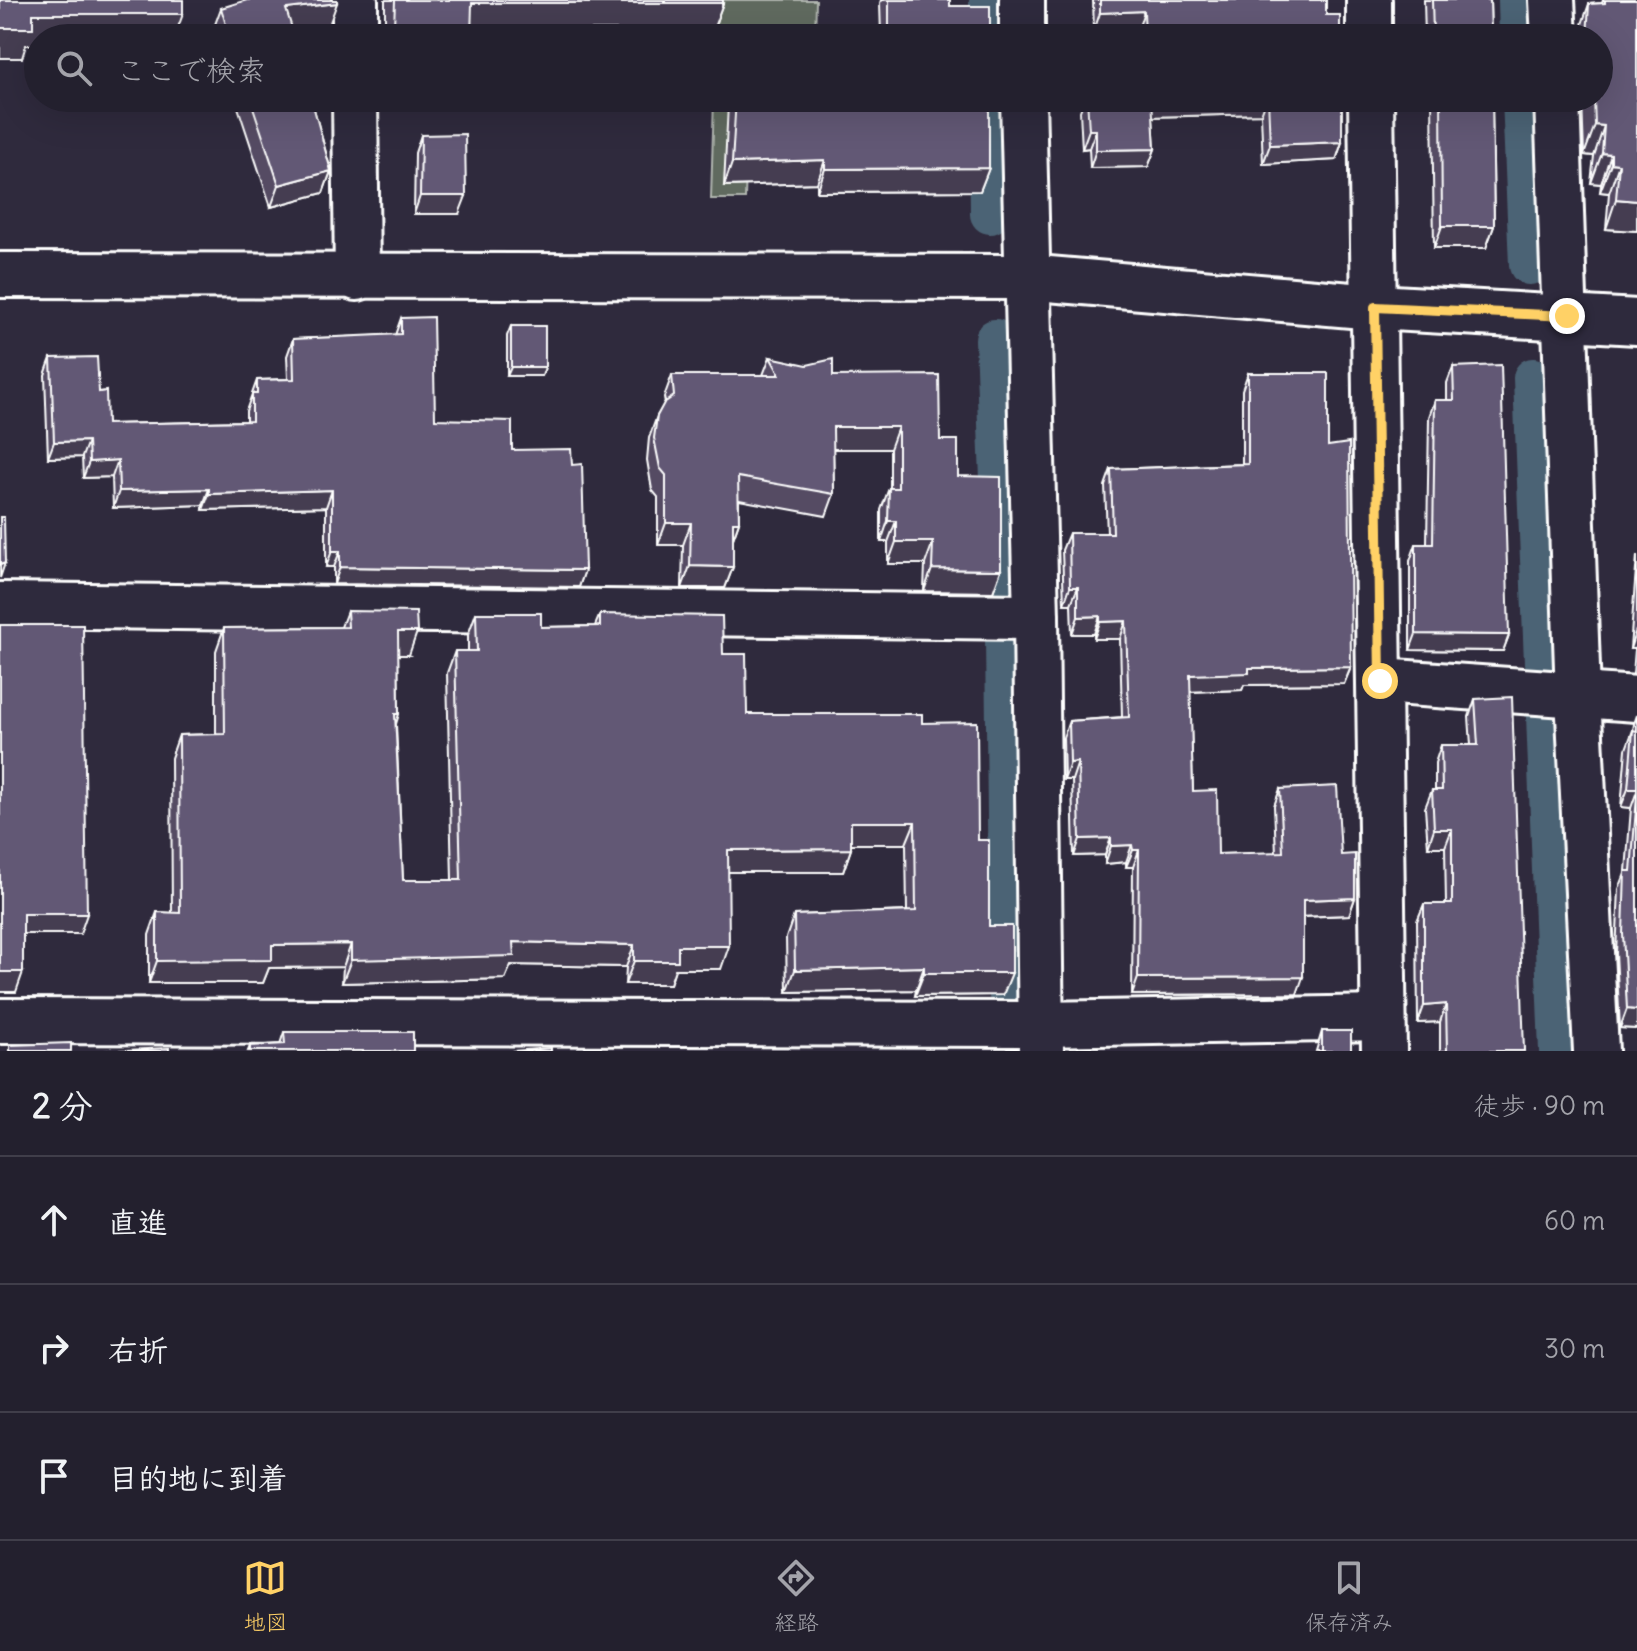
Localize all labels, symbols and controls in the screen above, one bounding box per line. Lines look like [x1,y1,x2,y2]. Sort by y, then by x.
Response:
search box [24,24,1613,112]
icon: search [52,46,96,90]
text: ここで検索 [116,51,266,89]
route end [1549,298,1585,334]
route start [1362,663,1398,699]
text: 2 分 [32,1084,93,1127]
text: 徒歩 · 90 m [1474,1089,1605,1122]
icon: ahead [32,1198,76,1242]
text: 直進 [108,1203,168,1241]
text: 60 m [1544,1204,1605,1237]
icon: right [32,1326,76,1370]
text: 右折 [108,1331,168,1369]
text: 30 m [1544,1332,1605,1365]
icon: arrive [32,1454,76,1498]
text: 目的地に到着 [108,1459,288,1497]
tab: 地図 [243,1556,288,1636]
tab: 経路 [774,1556,819,1636]
tab: 保存済み [1305,1556,1394,1636]

